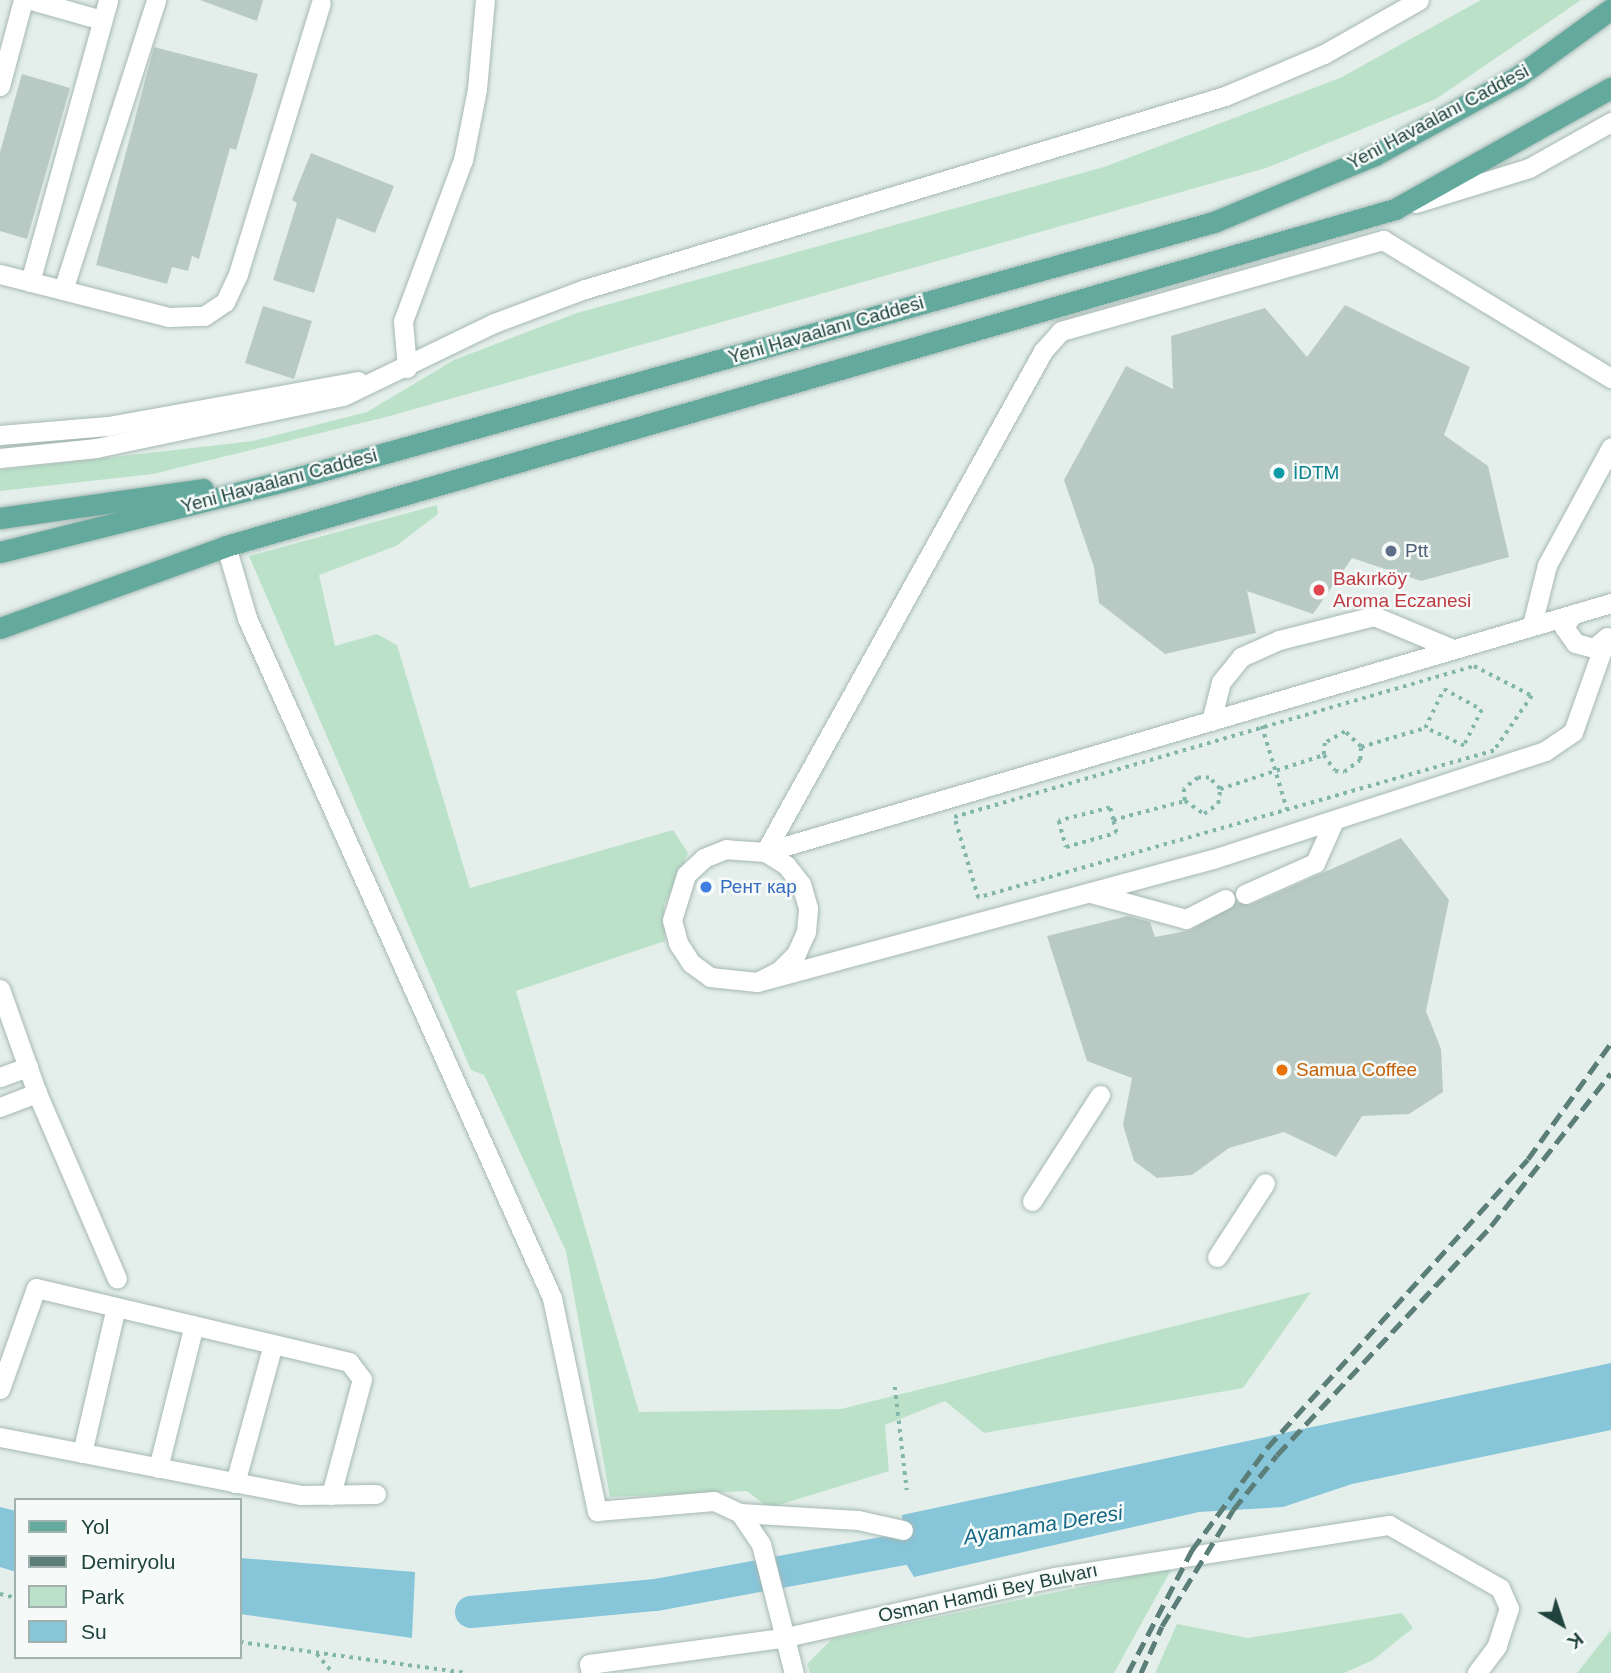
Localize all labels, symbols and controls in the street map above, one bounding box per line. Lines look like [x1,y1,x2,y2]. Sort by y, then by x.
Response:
street label: Yeni Havaalanı Caddesi [1343,59,1533,175]
street label: Yeni Havaalanı Caddesi [726,291,926,369]
street label: Yeni Havaalanı Caddesi [178,444,380,518]
place label: İDTM [1293,462,1339,484]
marker: İDTM [1271,465,1287,481]
place label: Ptt [1405,540,1428,562]
marker: Ptt [1383,543,1399,559]
place label: Bakırköy Aroma Eczanesi [1333,568,1471,612]
marker: Bakırköy Aroma Eczanesi [1311,582,1327,598]
place label: Рент кар [720,876,797,898]
marker: Рент кар [698,879,714,895]
place label: Samua Coffee [1296,1059,1417,1081]
marker: Samua Coffee [1274,1062,1290,1078]
legend [14,1498,242,1659]
water label: Ayamama Deresi [962,1500,1124,1550]
text: Yol [81,1515,109,1538]
text: Demiryolu [81,1550,176,1573]
street label: Osman Hamdi Bey Bulvarı [876,1559,1100,1627]
text: Park [81,1585,124,1608]
north arrow [1527,1589,1597,1659]
text: Su [81,1620,107,1643]
text: K [1564,1628,1587,1653]

